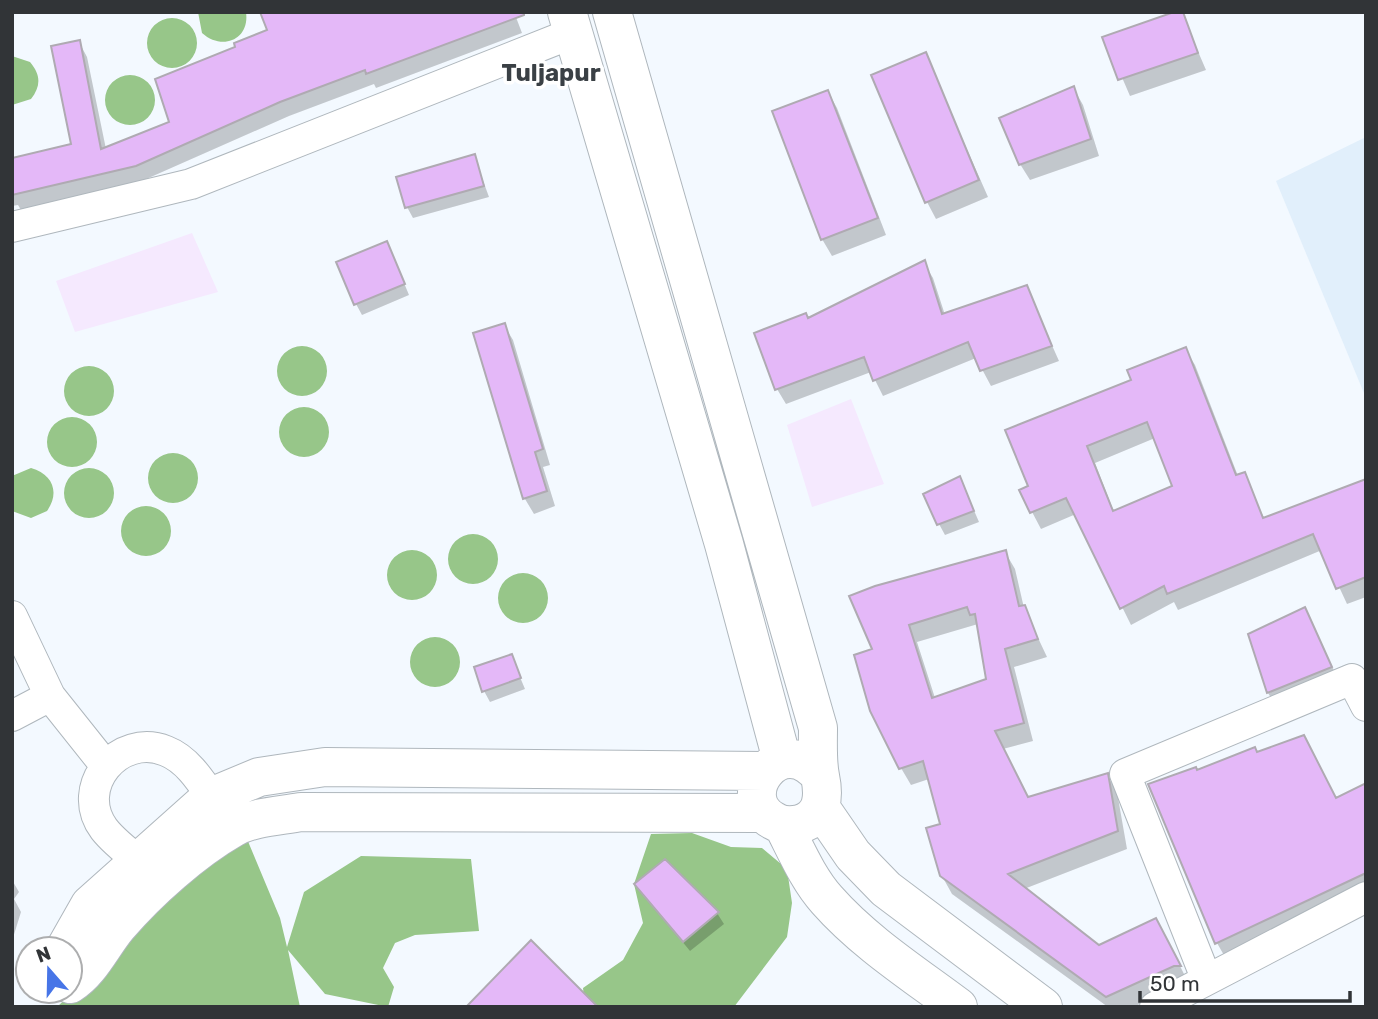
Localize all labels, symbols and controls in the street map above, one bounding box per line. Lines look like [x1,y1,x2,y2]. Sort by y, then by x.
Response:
district label: Tuljapur [501,59,601,87]
north arrow [14,935,84,1005]
text: N [33,941,54,968]
scale bar [1140,960,1350,1004]
text: 50 m [1150,971,1200,996]

